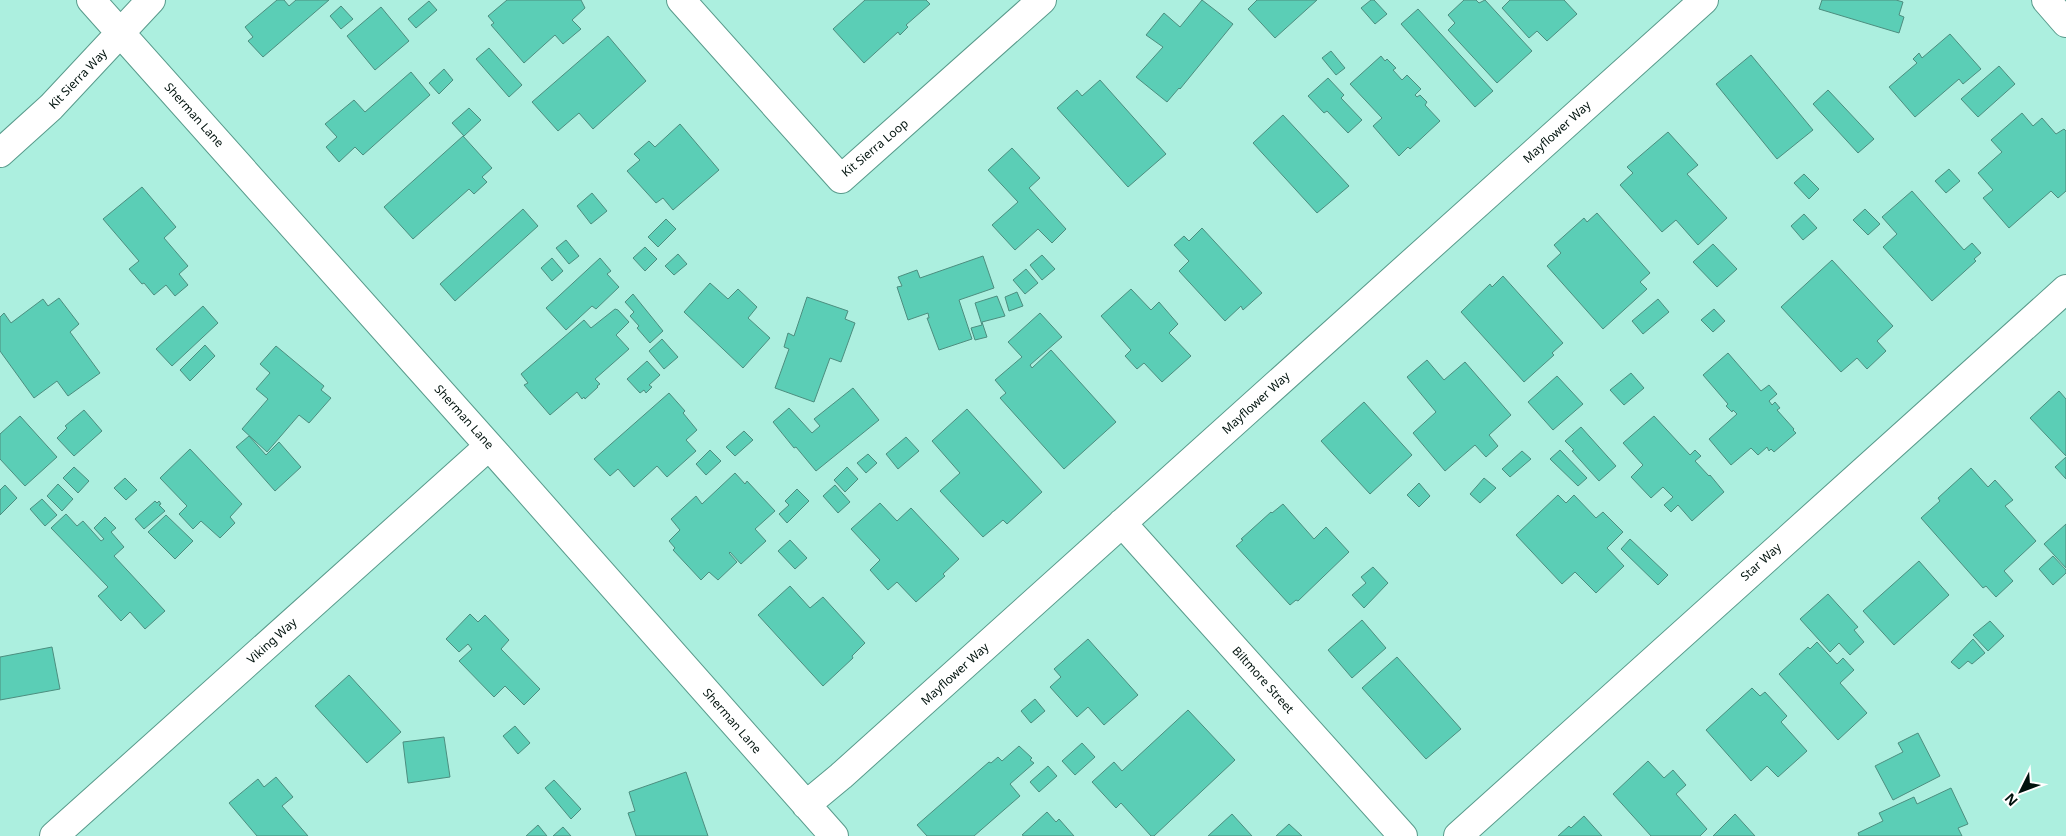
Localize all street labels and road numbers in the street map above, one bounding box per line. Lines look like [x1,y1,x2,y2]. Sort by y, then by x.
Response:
street label: Kit Sierra Way [45,44,111,113]
street label: Sherman Lane [161,79,228,151]
street label: Mayflower Way [1519,96,1595,167]
street label: Kit Sierra Loop [838,115,912,181]
street label: Mayflower Way [1218,367,1294,438]
street label: Sherman Lane [431,381,498,453]
street label: Star Way [1737,538,1785,585]
street label: Viking Way [243,613,301,668]
street label: Mayflower Way [917,638,993,709]
street label: Biltmore Street [1229,642,1299,717]
street label: Sherman Lane [699,684,766,757]

